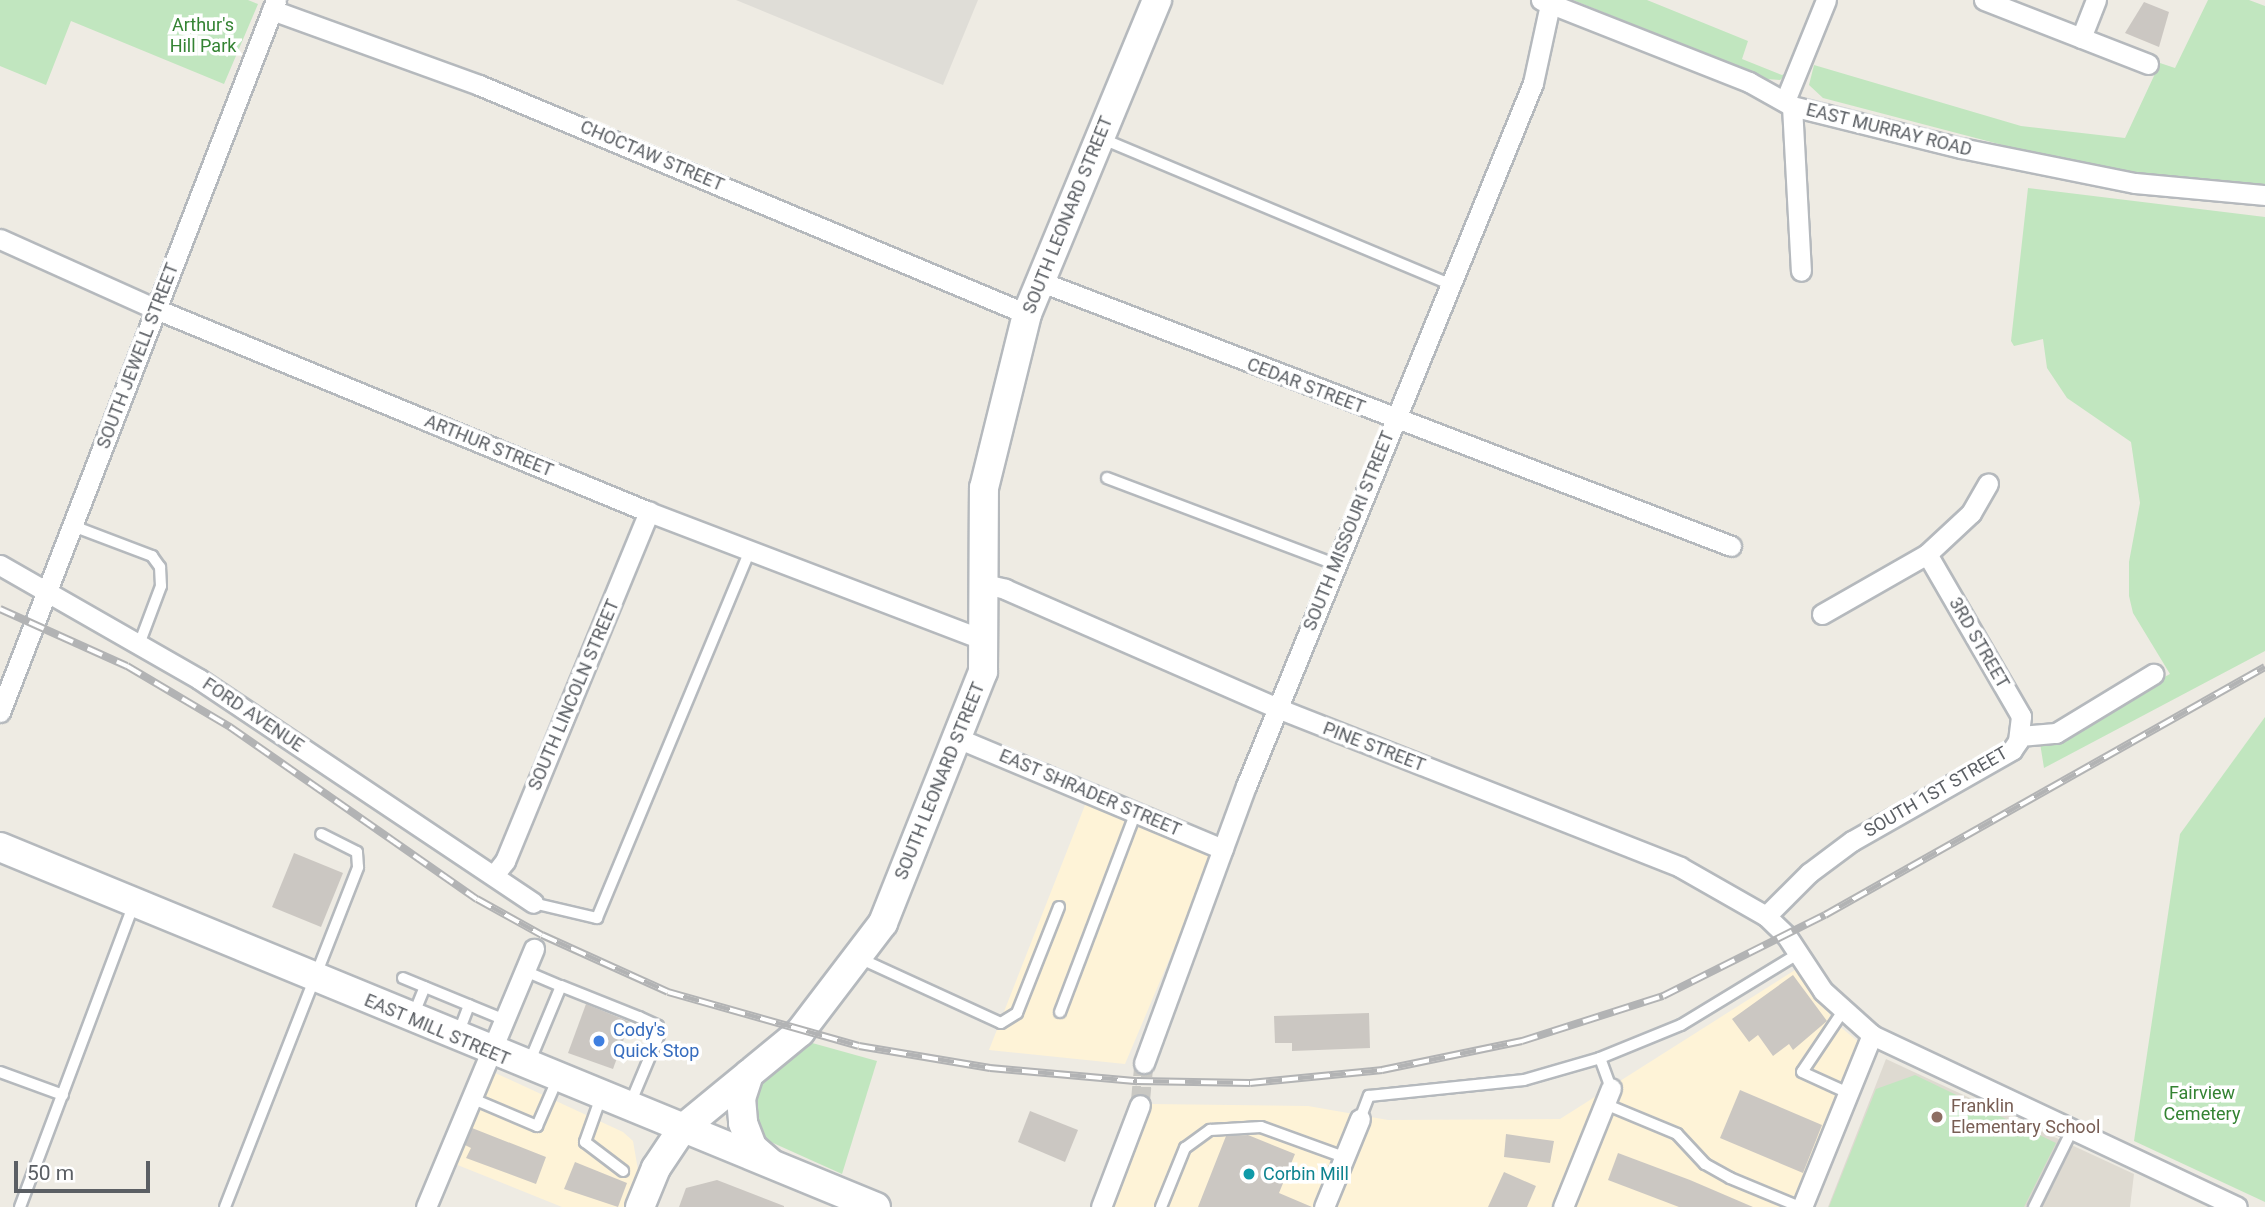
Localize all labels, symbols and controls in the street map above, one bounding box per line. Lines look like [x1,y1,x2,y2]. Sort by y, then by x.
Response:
park label: Arthur's Hill Park [170,15,236,58]
street label: EAST MURRAY ROAD [1804,99,1974,161]
street label: SOUTH LEONARD STREET [1018,113,1118,317]
street label: CHOCTAW STREET [577,116,727,196]
street label: SOUTH JEWELL STREET [93,260,183,452]
street label: CEDAR STREET [1244,354,1368,418]
street label: ARTHUR STREET [422,410,556,482]
street label: SOUTH MISSOURI STREET [1299,428,1399,634]
street label: 3RD STREET [1944,594,2014,692]
street label: SOUTH LINCOLN STREET [524,596,624,794]
street label: FORD AVENUE [198,673,308,757]
street label: SOUTH LEONARD STREET [890,679,990,883]
street label: PINE STREET [1320,718,1428,776]
street label: SOUTH 1ST STREET [1860,742,2012,842]
street label: EAST SHRADER STREET [996,745,1184,841]
street label: EAST MILL STREET [361,990,513,1070]
place label: Cody's Quick Stop [613,1020,699,1062]
marker: Cody's Quick Stop [591,1033,607,1049]
park label: Fairview Cemetery [2164,1083,2240,1126]
place label: Franklin Elementary School [1951,1096,2100,1138]
marker: Franklin Elementary School [1929,1109,1945,1125]
scale bar [18,1148,154,1192]
text: 50 m [27,1161,74,1185]
place label: Corbin Mill [1263,1163,1349,1185]
marker: Corbin Mill [1241,1166,1257,1182]

